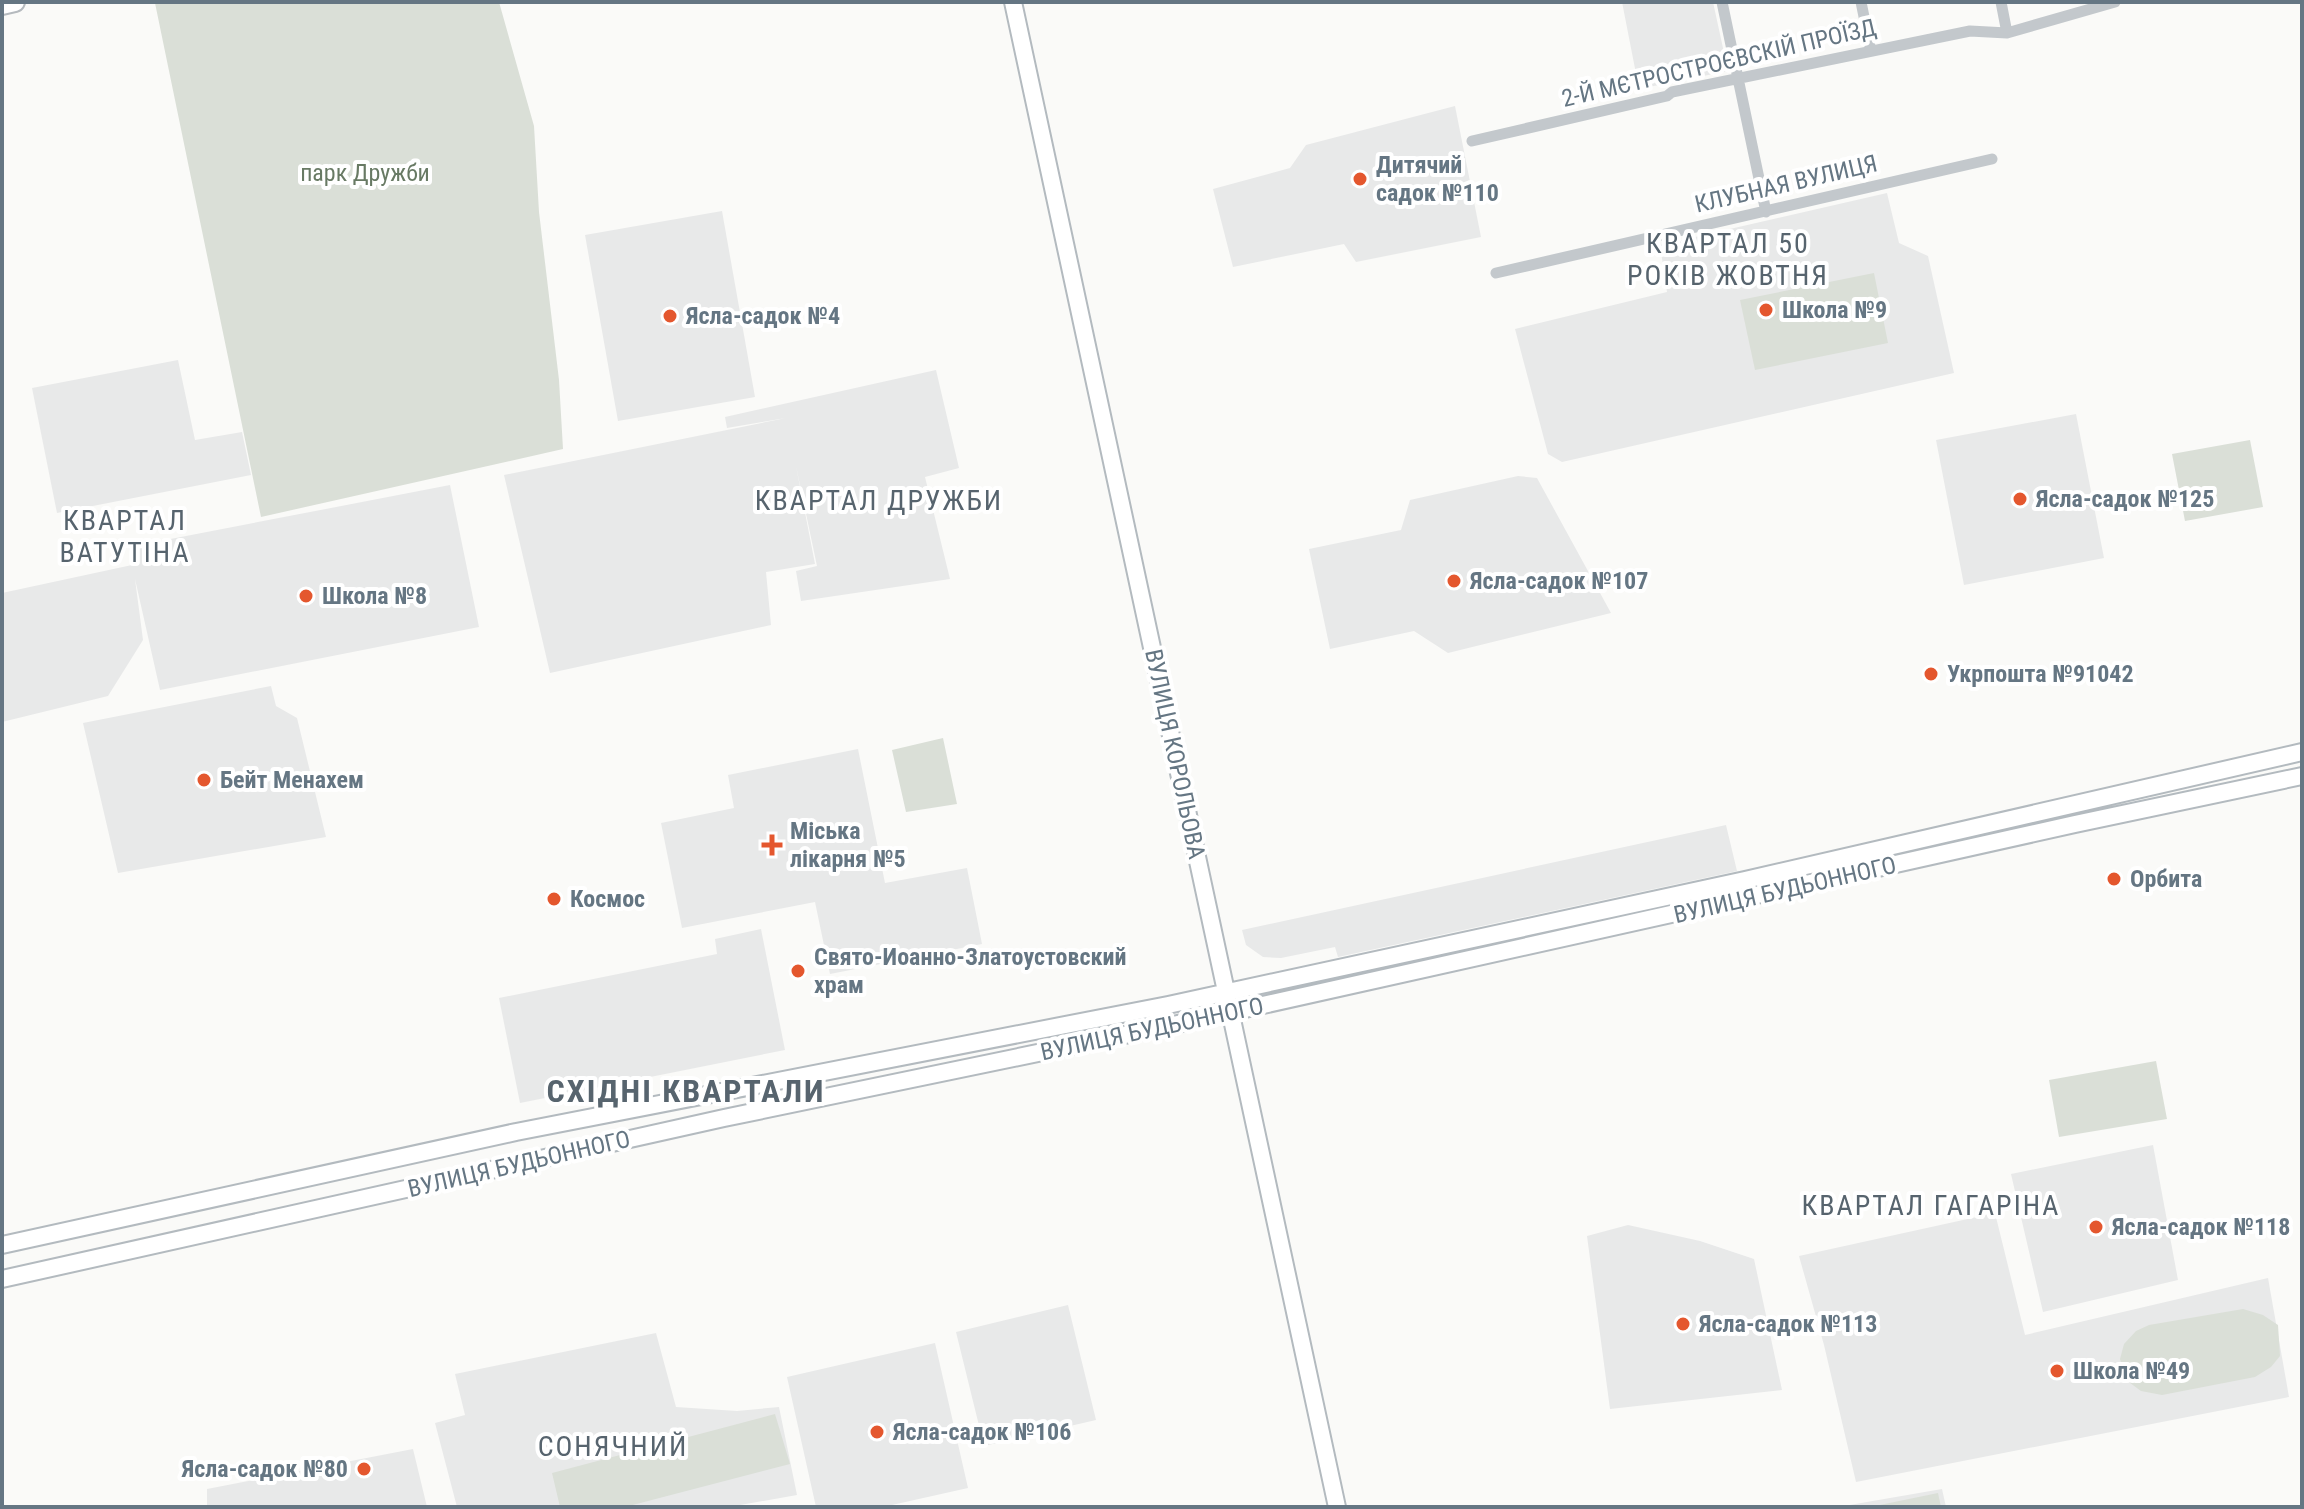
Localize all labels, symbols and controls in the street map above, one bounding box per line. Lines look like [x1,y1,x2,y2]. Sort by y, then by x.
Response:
street label: 2-Й МЄТРОСТРОЄВСКІЙ ПРОЇЗД [1559,13,1879,113]
street label: КЛУБНАЯ ВУЛИЦЯ [1692,149,1880,219]
place label: Дитячий садок №110 [1376,151,1499,207]
park label: парк Дружби [300,159,430,187]
marker: Дитячий садок №110 [1351,170,1369,188]
district label: КВАРТАЛ 50 РОКІВ ЖОВТНЯ [1627,227,1829,292]
place label: Школа №9 [1782,296,1887,324]
marker: Школа №9 [1757,301,1775,319]
place label: Ясла-садок №4 [685,302,840,330]
marker: Ясла-садок №4 [661,307,679,325]
district label: КВАРТАЛ ДРУЖБИ [755,484,1003,517]
place label: Ясла-садок №125 [2035,485,2214,513]
marker: Ясла-садок №125 [2011,490,2029,508]
district label: КВАРТАЛ ВАТУТІНА [59,504,191,569]
place label: Ясла-садок №107 [1469,567,1648,595]
marker: Ясла-садок №107 [1445,572,1463,590]
place label: Школа №8 [322,582,427,610]
marker: Школа №8 [297,587,315,605]
street label: ВУЛИЦЯ КОРОЛЬОВА [1139,647,1211,862]
place label: Укрпошта №91042 [1947,660,2134,688]
marker: Укрпошта №91042 [1922,665,1940,683]
place label: Бейт Менахем [220,766,364,794]
marker: Бейт Менахем [195,771,213,789]
place label: Міська лікарня №5 [790,817,906,873]
marker: Міська лікарня №5 [761,834,783,856]
street label: ВУЛИЦЯ БУДЬОННОГО [1671,851,1899,929]
place label: Орбита [2130,865,2202,893]
marker: Орбита [2105,870,2123,888]
place label: Космос [570,885,645,913]
marker: Космос [545,890,563,908]
place label: Свято-Иоанно-Златоустовский храм [814,943,1127,999]
marker: Свято-Иоанно-Златоустовский храм [789,962,807,980]
street label: ВУЛИЦЯ БУДЬОННОГО [1038,992,1266,1066]
district label: СХІДНІ КВАРТАЛИ [547,1072,825,1110]
street label: ВУЛИЦЯ БУДЬОННОГО [405,1125,633,1203]
district label: КВАРТАЛ ГАГАРІНА [1802,1189,2060,1222]
place label: Ясла-садок №118 [2111,1213,2290,1241]
marker: Ясла-садок №118 [2087,1218,2105,1236]
place label: Ясла-садок №113 [1698,1310,1877,1338]
marker: Ясла-садок №113 [1674,1315,1692,1333]
place label: Школа №49 [2073,1357,2190,1385]
marker: Школа №49 [2048,1362,2066,1380]
place label: Ясла-садок №106 [892,1418,1071,1446]
marker: Ясла-садок №106 [868,1423,886,1441]
district label: СОНЯЧНИЙ [538,1430,688,1463]
place label: Ясла-садок №80 [181,1455,348,1483]
marker: Ясла-садок №80 [355,1460,373,1478]

